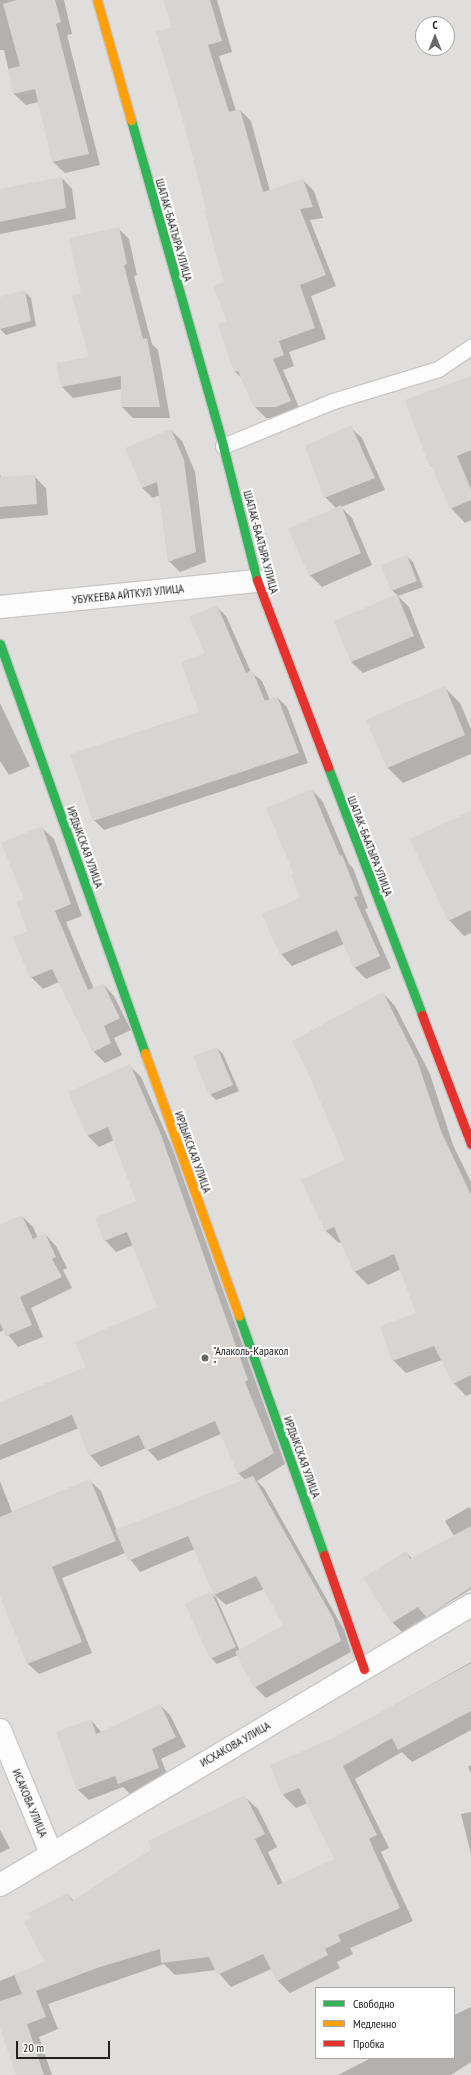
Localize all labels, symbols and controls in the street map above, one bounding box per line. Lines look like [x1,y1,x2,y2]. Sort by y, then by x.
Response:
north arrow [415,16,455,56]
text: С [432,18,438,32]
street label: ШАПАК-БААТЫРА УЛИЦА [152,176,196,284]
street label: ШАПАК-БААТЫРА УЛИЦА [240,488,282,596]
street label: УБУКЕЕВА АЙТКУЛ УЛИЦА [71,581,185,607]
street label: ШАПАК-БААТЫРА УЛИЦА [344,793,396,899]
street label: ИРДЫКСКАЯ УЛИЦА [63,804,107,890]
street label: ИРДЫКСКАЯ УЛИЦА [171,1109,215,1195]
place label: "Алаколь-Каракол " [213,1344,288,1372]
marker: "Алаколь-Каракол " [200,1353,210,1363]
street label: ИРДЫКСКАЯ УЛИЦА [280,1414,324,1500]
street label: ИСХАКОВА УЛИЦА [197,1718,273,1770]
street label: ИСАКОВА УЛИЦА [9,1766,51,1840]
legend [315,1987,455,2059]
text: Свободно [353,1996,395,2011]
text: Медленно [353,2016,396,2031]
scale bar [18,2033,112,2059]
text: Пробка [353,2036,384,2051]
text: 20 m [23,2040,44,2055]

